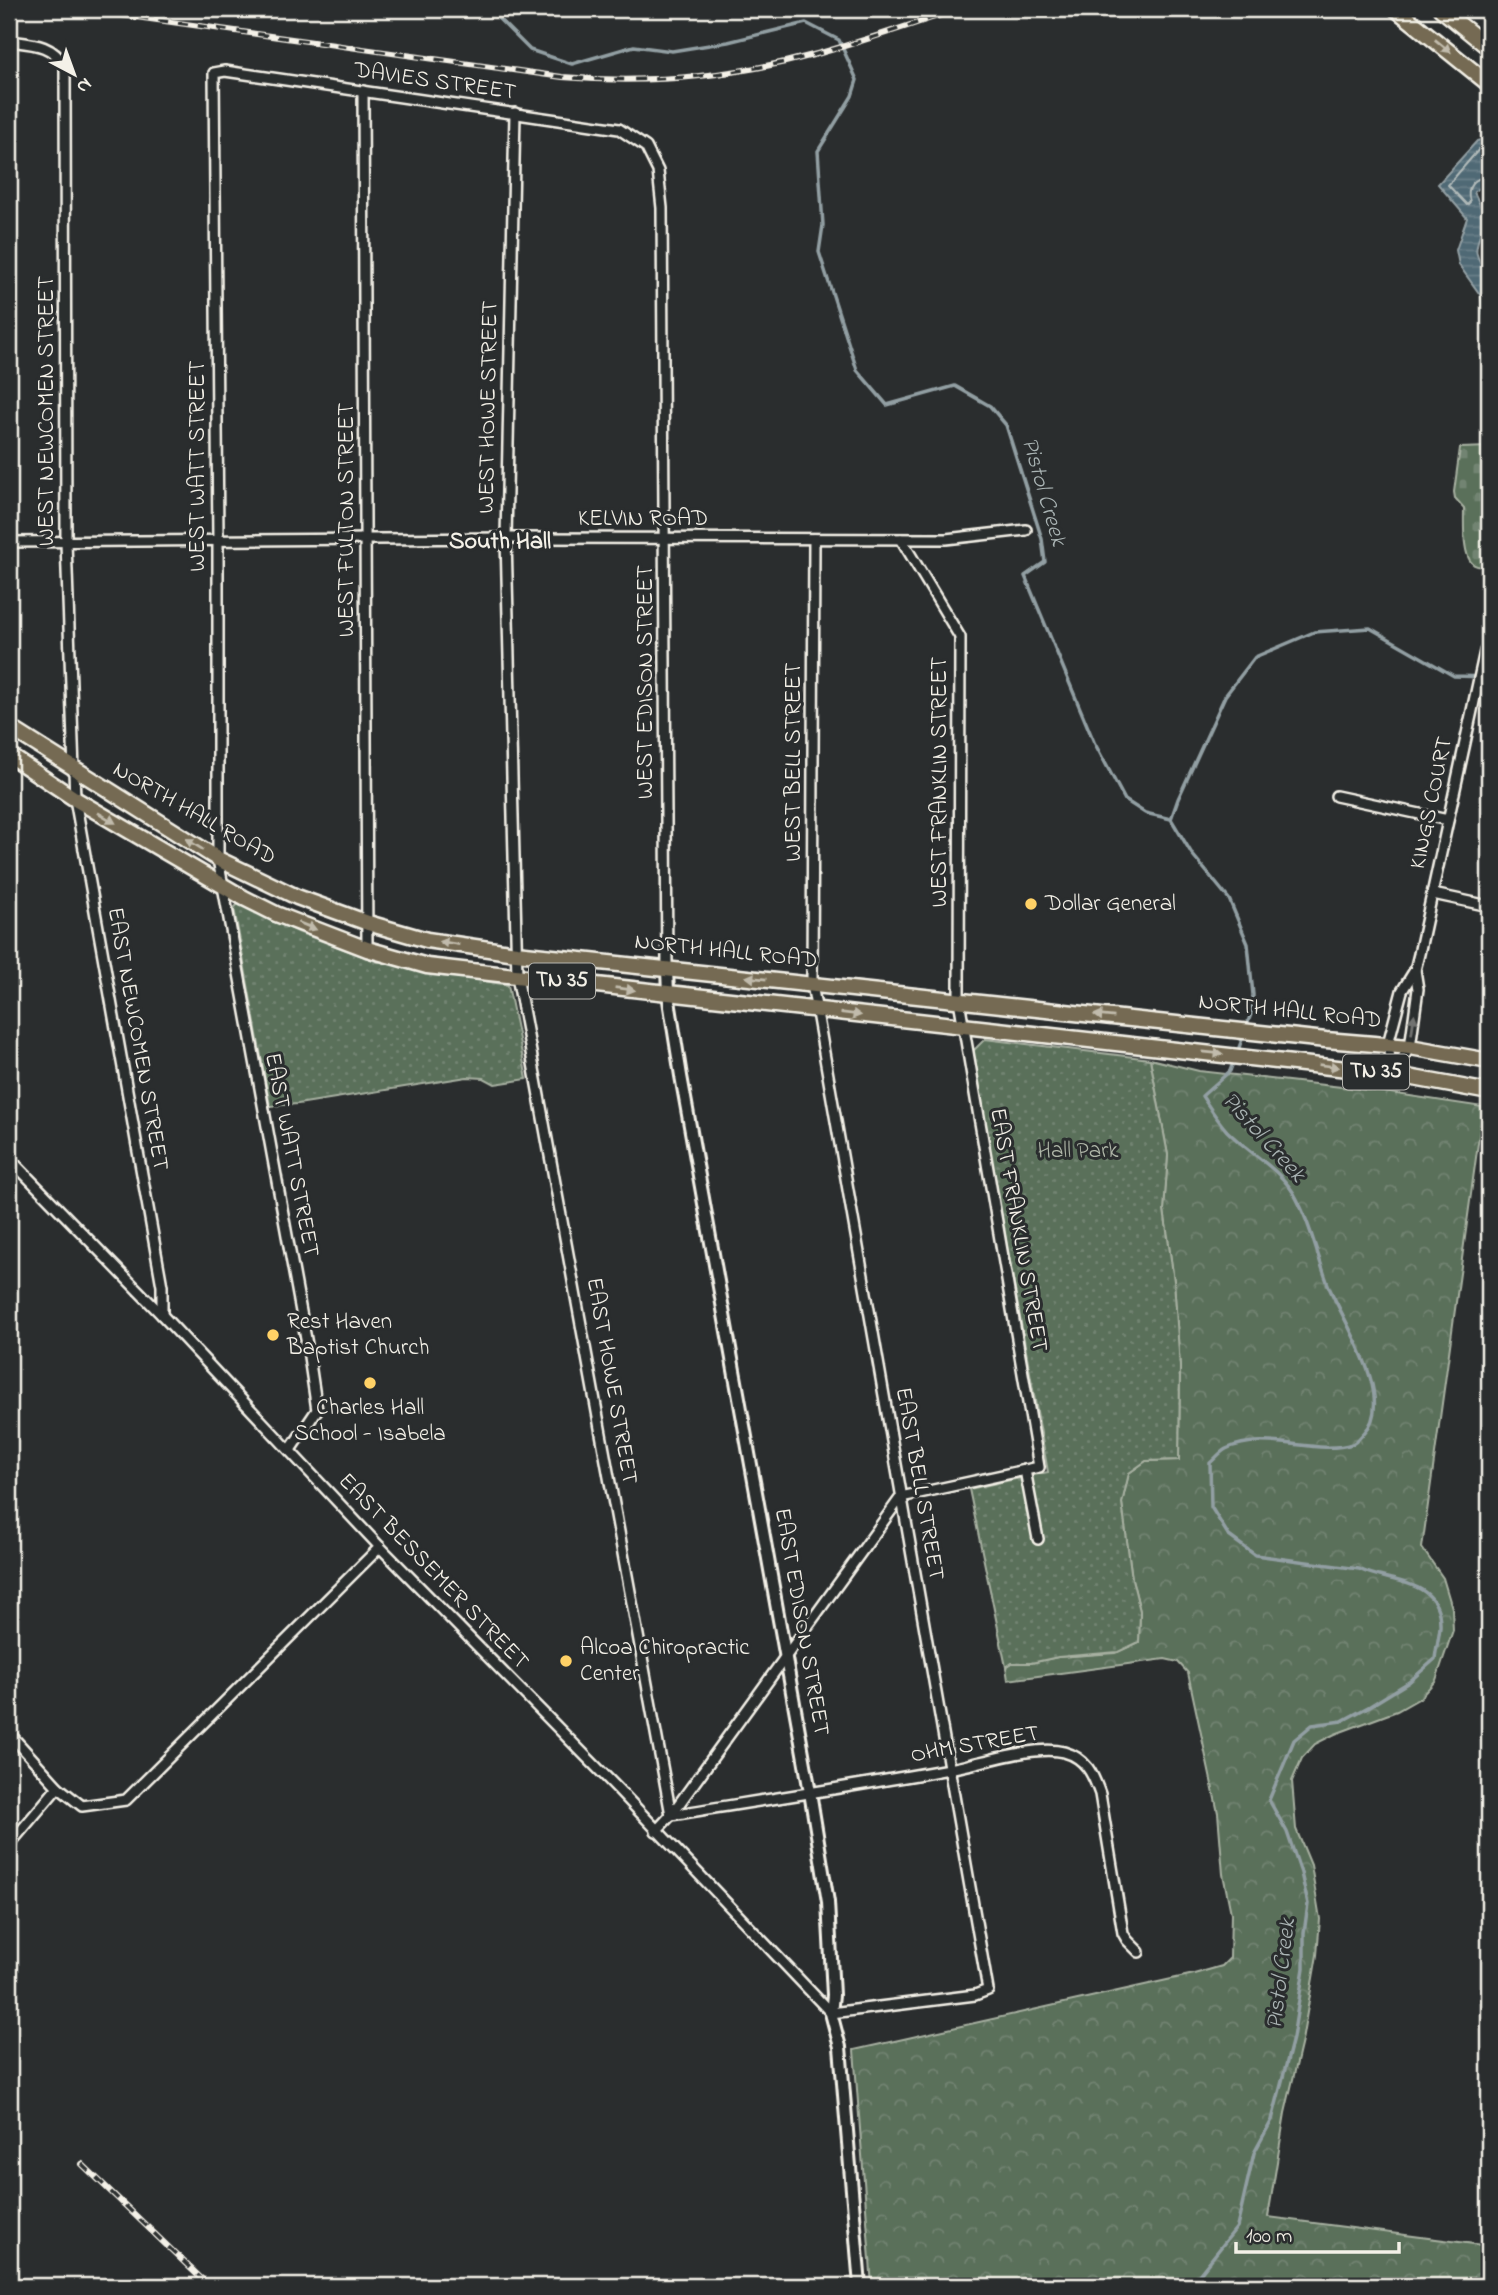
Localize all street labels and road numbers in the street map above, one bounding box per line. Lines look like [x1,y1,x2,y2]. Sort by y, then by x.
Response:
street label: DAVIES STREET [351,54,518,110]
street label: WEST NEWCOMEN STREET [31,276,64,546]
street label: WEST HOWE STREET [471,300,507,514]
street label: WEST WATT STREET [182,360,215,572]
street label: WEST FULTON STREET [331,403,364,637]
street label: KELVIN ROAD [578,503,708,536]
street label: WEST EDISON STREET [630,565,663,799]
street label: WEST FRANKLIN STREET [924,657,957,907]
street label: WEST BELL STREET [778,662,811,862]
street label: KINGS COURT [1402,734,1462,872]
street label: NORTH HALL ROAD [106,754,282,874]
street label: EAST NEWCOMEN STREET [98,905,176,1173]
street label: NORTH HALL ROAD [633,926,819,978]
road number: TN 35 [529,964,595,998]
street label: NORTH HALL ROAD [1197,986,1383,1038]
street label: EAST WATT STREET [255,1050,327,1260]
road number: TN 35 [1343,1054,1409,1090]
street label: EAST FRANKLIN STREET [980,1105,1056,1355]
street label: EAST HOWE STREET [577,1275,645,1487]
street label: EAST BELL STREET [886,1385,952,1583]
street label: EAST BESSEMER STREET [330,1466,536,1678]
street label: EAST EDISON STREET [765,1505,837,1739]
street label: OHM STREET [908,1717,1042,1773]

